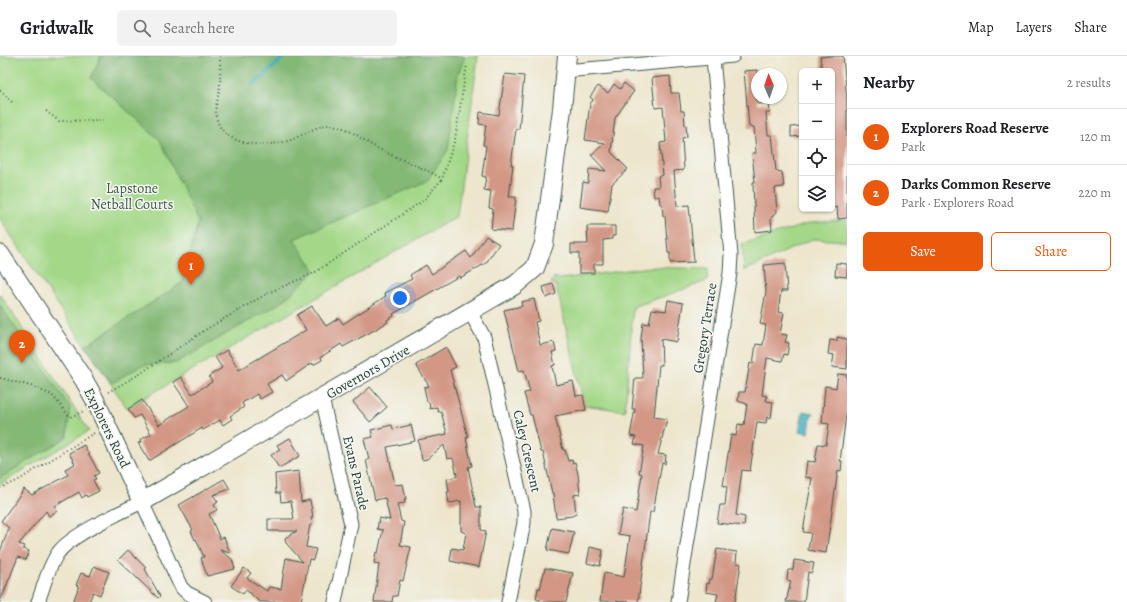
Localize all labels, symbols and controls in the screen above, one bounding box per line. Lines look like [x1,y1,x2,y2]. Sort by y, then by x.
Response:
search box [117,10,397,46]
text: Gridwalk [20,15,93,41]
icon: search [131,17,153,39]
text: Search here [163,18,235,38]
text: Map [968,18,994,37]
text: Layers [1016,18,1052,37]
text: Share [1074,18,1107,37]
north arrow [751,68,787,104]
map controls [799,68,835,212]
button: + [799,68,835,104]
text: Nearby [863,71,914,94]
text: 2 results [1067,74,1111,91]
button: − [799,104,835,140]
text: Explorers Road Reserve [901,118,1049,138]
text: 1 [874,128,878,145]
text: 120 m [1080,128,1111,145]
text: Park [901,138,925,155]
button: locate [799,140,835,176]
text: Darks Common Reserve [901,174,1051,194]
button: layers [799,176,835,212]
park label: Lapstone Netball Courts [91,179,173,214]
text: 2 [873,184,879,201]
text: 220 m [1078,184,1111,201]
text: Park · Explorers Road [901,194,1014,211]
button: Save [863,232,983,271]
button: Share [991,232,1111,271]
pin: 1 [178,252,204,285]
street label: Gregory Terrace [688,281,722,375]
your location [390,288,410,308]
pin: 2 [9,330,35,363]
street label: Governors Drive [323,340,413,404]
street label: Explorers Road [79,385,135,472]
street label: Caley Crescent [508,408,546,494]
street label: Evans Parade [338,434,374,512]

